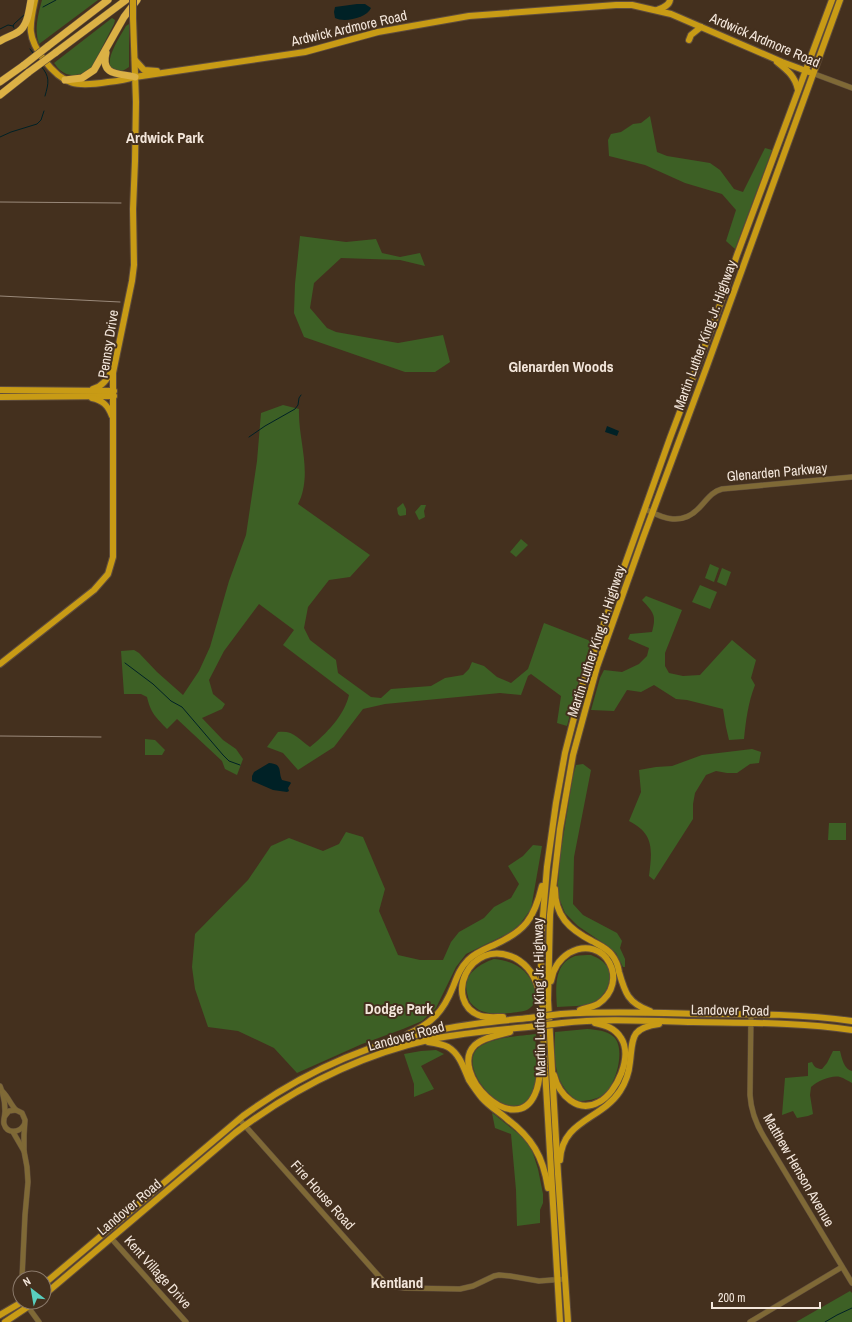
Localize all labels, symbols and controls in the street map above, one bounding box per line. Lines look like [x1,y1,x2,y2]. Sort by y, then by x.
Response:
street label: Ardwick Ardmore Road [288,6,409,50]
street label: Ardwick Ardmore Road [706,8,823,71]
district label: Ardwick Park [126,127,204,148]
street label: Martin Luther King Jr. Highway [669,257,741,412]
street label: Pennsy Drive [94,309,122,379]
district label: Glenarden Woods [508,356,614,377]
street label: Glenarden Parkway [726,459,828,485]
street label: Martin Luther King Jr. Highway [563,563,629,719]
street label: Martin Luther King Jr. Highway [529,917,549,1076]
district label: Dodge Park [365,998,433,1019]
street label: Landover Road [691,1000,769,1020]
street label: Landover Road [366,1017,446,1055]
street label: Matthew Henson Avenue [759,1110,839,1230]
street label: Fire House Road [287,1156,359,1234]
street label: Landover Road [93,1175,165,1239]
street label: Kent Village Drive [120,1232,196,1312]
north arrow [12,1270,52,1310]
district label: Kentland [371,1272,423,1293]
text: N [20,1274,33,1289]
scale bar [712,1284,820,1310]
text: 200 m [718,1290,745,1306]

